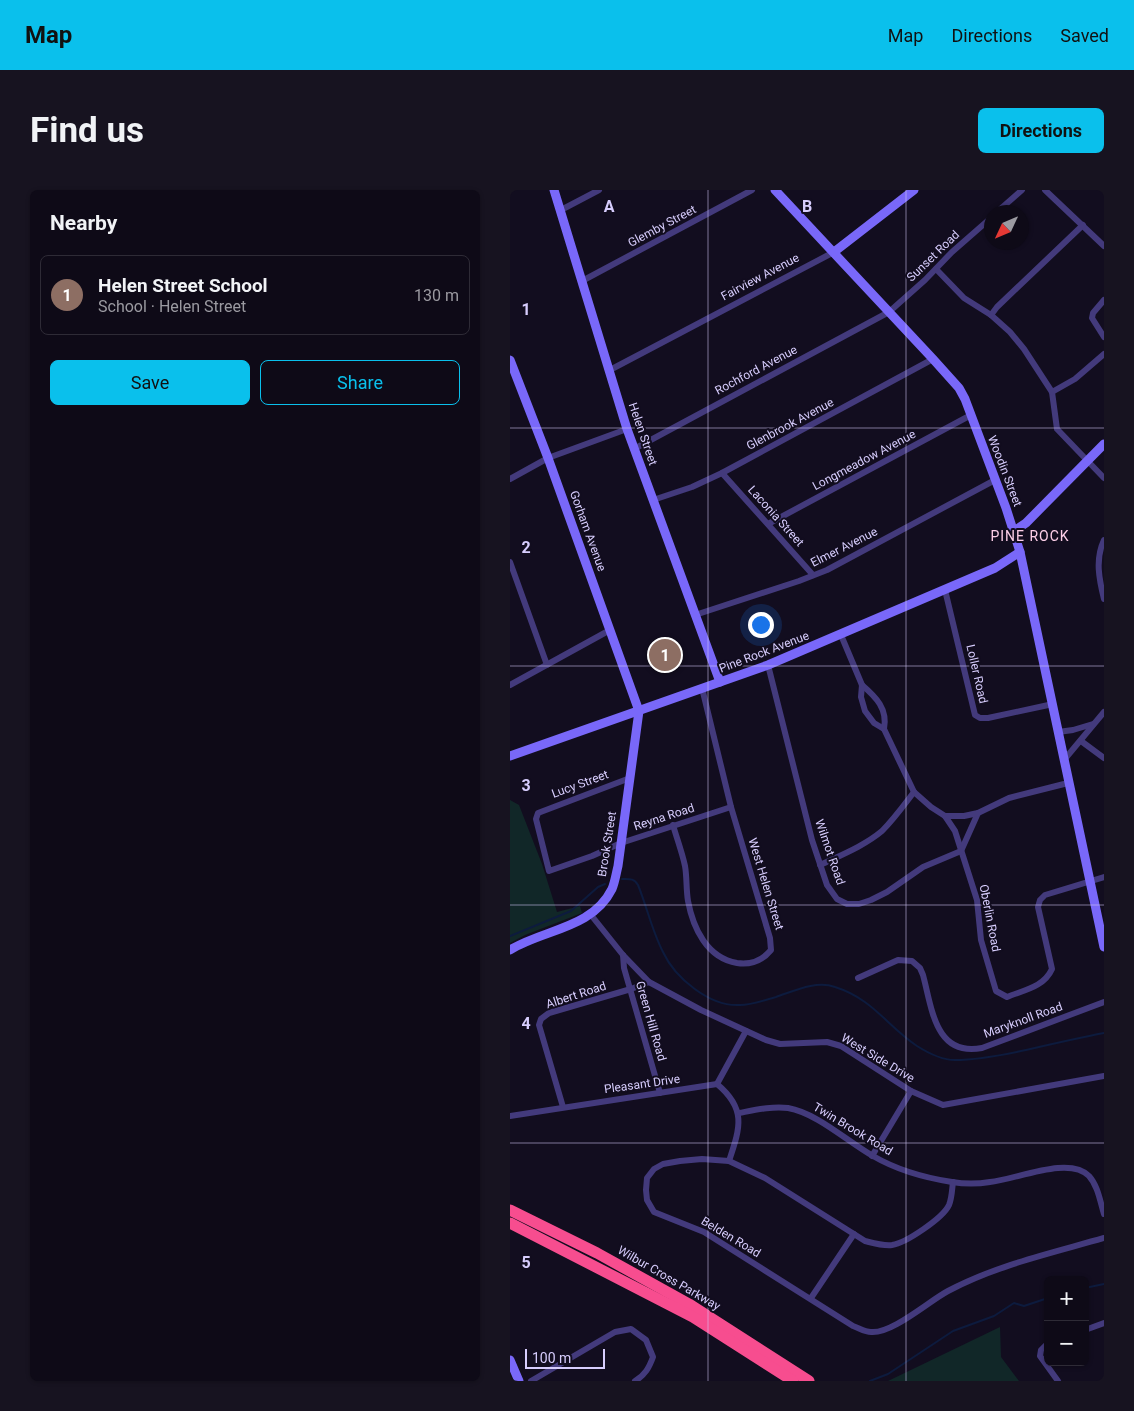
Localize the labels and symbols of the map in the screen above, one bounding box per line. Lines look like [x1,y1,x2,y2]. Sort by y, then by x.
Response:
text: A [604,197,615,216]
text: B [802,197,812,216]
street label: Glemby Street [626,202,698,250]
north arrow [984,205,1029,250]
street label: Sunset Road [904,228,962,284]
street label: Fairview Avenue [719,251,801,303]
text: 1 [521,300,531,319]
street label: Rochford Avenue [712,342,800,398]
street label: Glenbrook Avenue [744,395,836,453]
street label: Helen Street [626,401,660,467]
street label: Longmeadow Avenue [810,427,918,493]
street label: Woodin Street [985,433,1025,509]
street label: Laconia Street [745,483,807,549]
street label: Gorham Avenue [567,489,609,573]
street label: Elmer Avenue [808,524,880,570]
district label: PINE ROCK [990,528,1070,544]
text: 2 [521,538,531,557]
your location [748,612,774,638]
street label: Pine Rock Avenue [717,628,811,676]
pin: 1 [649,636,681,674]
street label: Loller Road [963,643,991,705]
street label: Lucy Street [550,767,610,801]
text: 3 [521,776,531,795]
street label: Reyna Road [632,801,696,833]
street label: Brook Street [595,810,619,878]
street label: Wilmot Road [812,817,848,887]
street label: West Helen Street [745,836,787,932]
street label: Oberlin Road [977,883,1003,953]
street label: Albert Road [544,979,608,1011]
street label: Green Hill Road [633,980,669,1062]
street label: Maryknoll Road [982,999,1064,1041]
text: 4 [521,1014,531,1033]
street label: West Side Drive [839,1031,917,1085]
street label: Pleasant Drive [603,1072,681,1096]
street label: Twin Brook Road [811,1100,895,1158]
street label: Belden Road [699,1214,763,1260]
street label: Wilbur Cross Parkway [615,1243,723,1313]
text: 5 [521,1253,531,1272]
scale bar [525,1346,605,1369]

